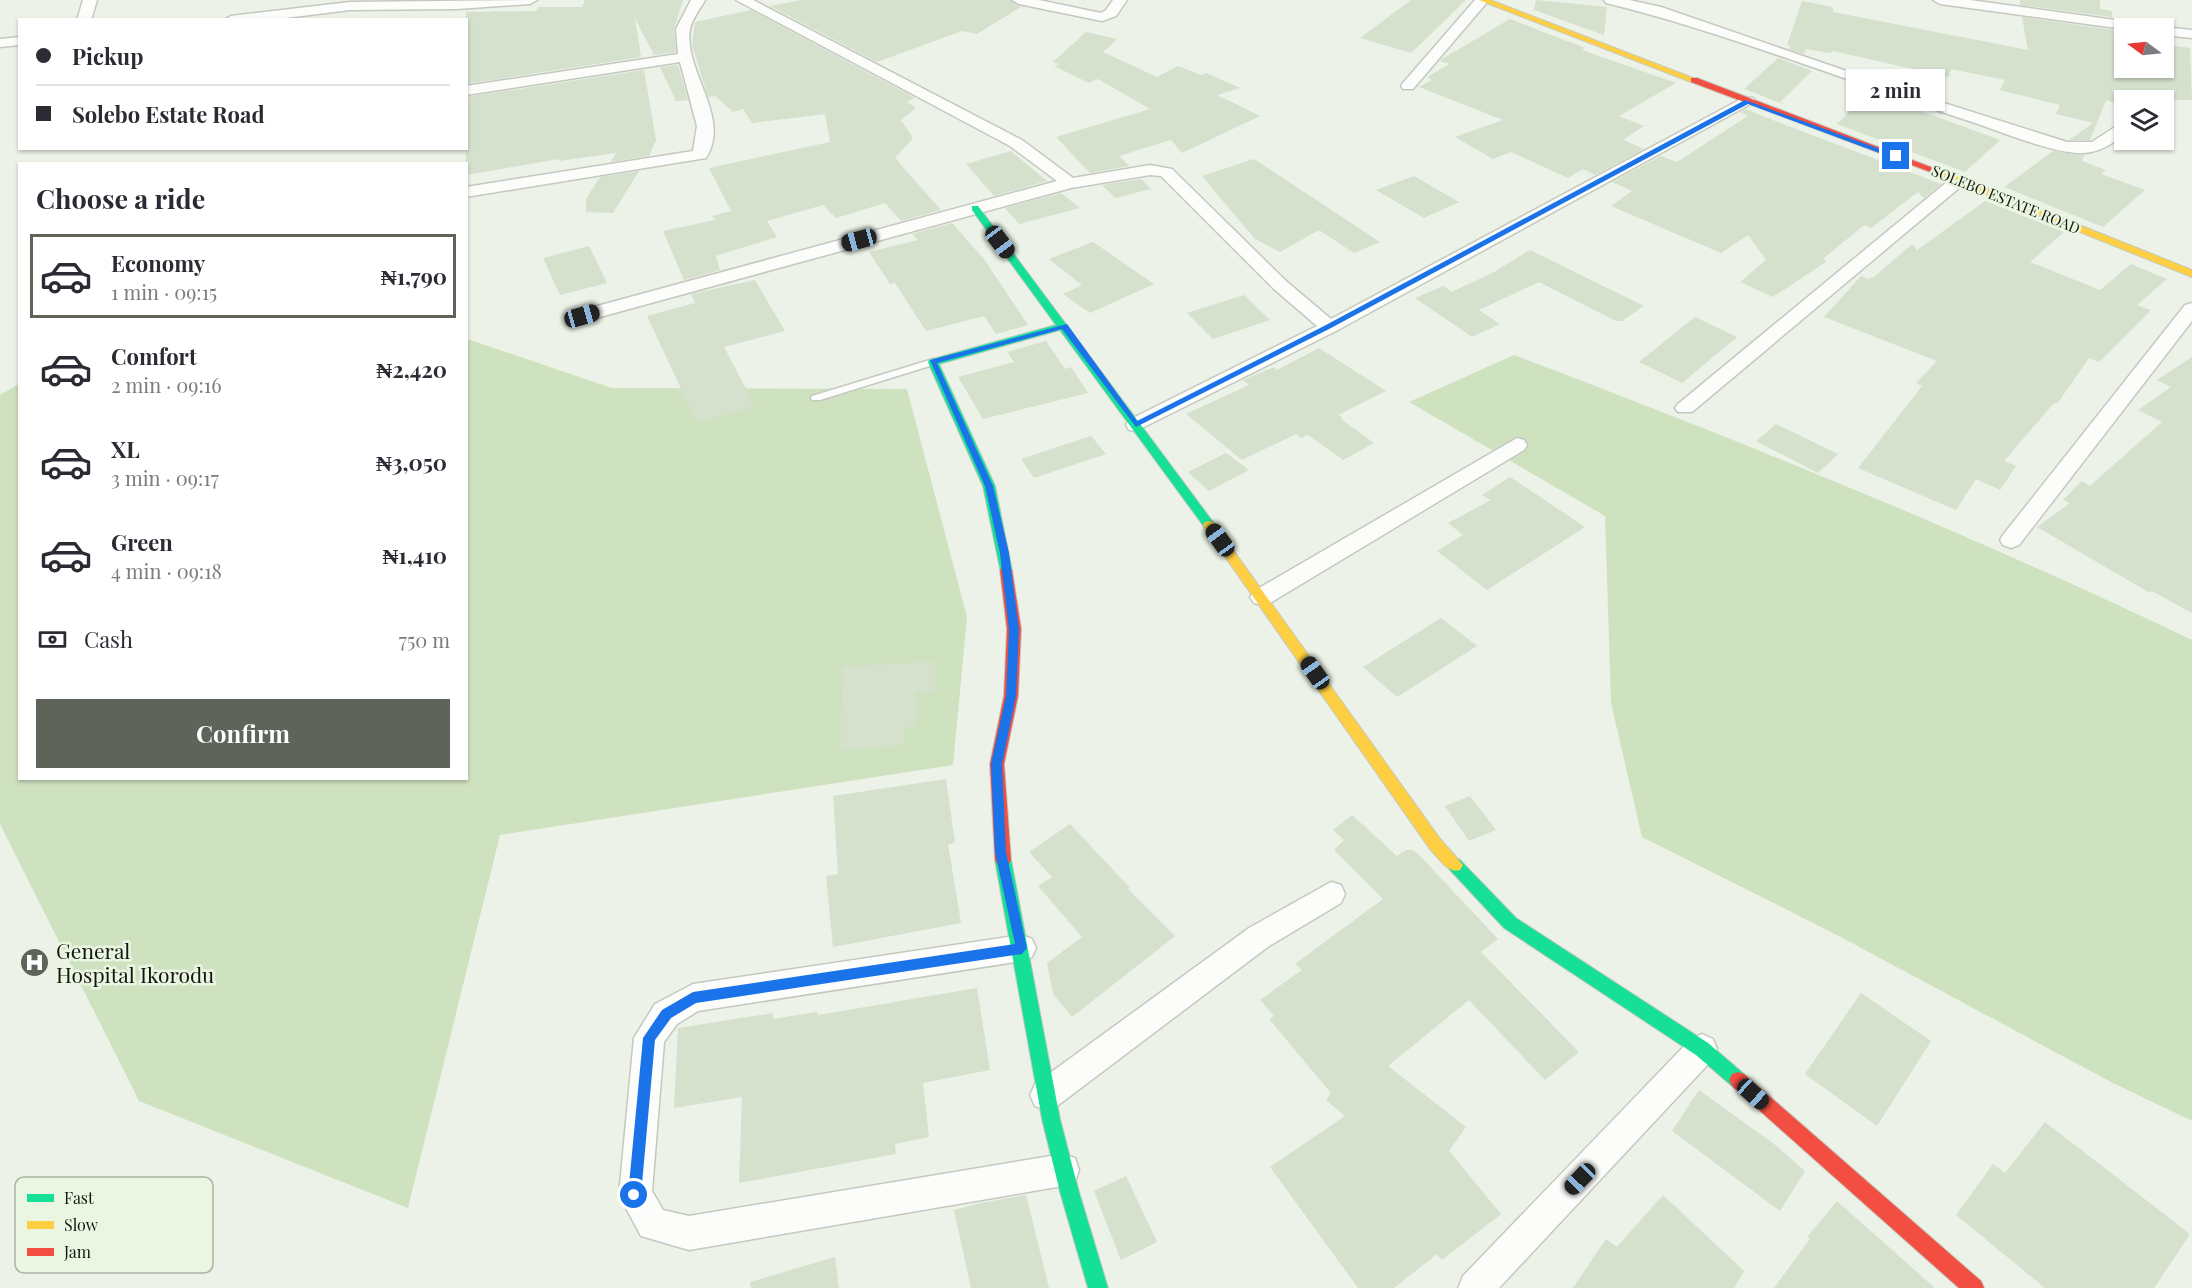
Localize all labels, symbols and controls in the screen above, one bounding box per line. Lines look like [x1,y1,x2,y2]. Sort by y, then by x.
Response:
north arrow [2114,18,2174,78]
map controls [2114,18,2174,150]
text: Pickup [72,41,143,71]
callout: 2 min [1846,69,1946,111]
text: 2 min [1870,76,1921,103]
button: layers [2114,90,2174,150]
text: Solebo Estate Road [72,99,265,129]
route end [1882,142,1909,169]
street label: SOLEBO ESTATE ROAD [1929,160,2083,238]
text: Choose a ride [36,180,205,216]
car [982,222,1018,262]
car [839,227,879,253]
text: Economy [111,248,205,278]
icon: car [39,249,93,303]
text: ₦1,790 [381,261,447,291]
text: 1 min · 09:15 [111,278,217,305]
car [562,302,602,330]
text: Comfort [111,341,197,371]
icon: car [39,342,93,396]
text: ₦2,420 [376,354,447,384]
text: 2 min · 09:16 [111,371,222,398]
text: XL [111,434,140,464]
icon: car [39,435,93,489]
text: ₦3,050 [376,447,447,477]
text: 3 min · 09:17 [111,464,219,491]
car [1202,520,1238,560]
text: Green [111,527,173,557]
icon: car [39,528,93,582]
text: ₦1,410 [382,540,447,570]
text: 4 min · 09:18 [111,557,222,584]
icon: cash [36,623,69,656]
text: Cash [84,624,133,654]
text: 750 m [399,626,450,653]
car [1297,653,1333,693]
button: Confirm [36,699,450,768]
place label: General Hospital Ikorodu [56,936,214,988]
hospital icon: General Hospital Ikorodu [19,946,51,978]
car [1734,1075,1772,1113]
car [1561,1160,1599,1198]
legend [15,1177,213,1273]
route start [620,1181,647,1208]
text: Fast [64,1187,94,1208]
text: Slow [64,1214,99,1235]
text: Jam [63,1241,91,1262]

